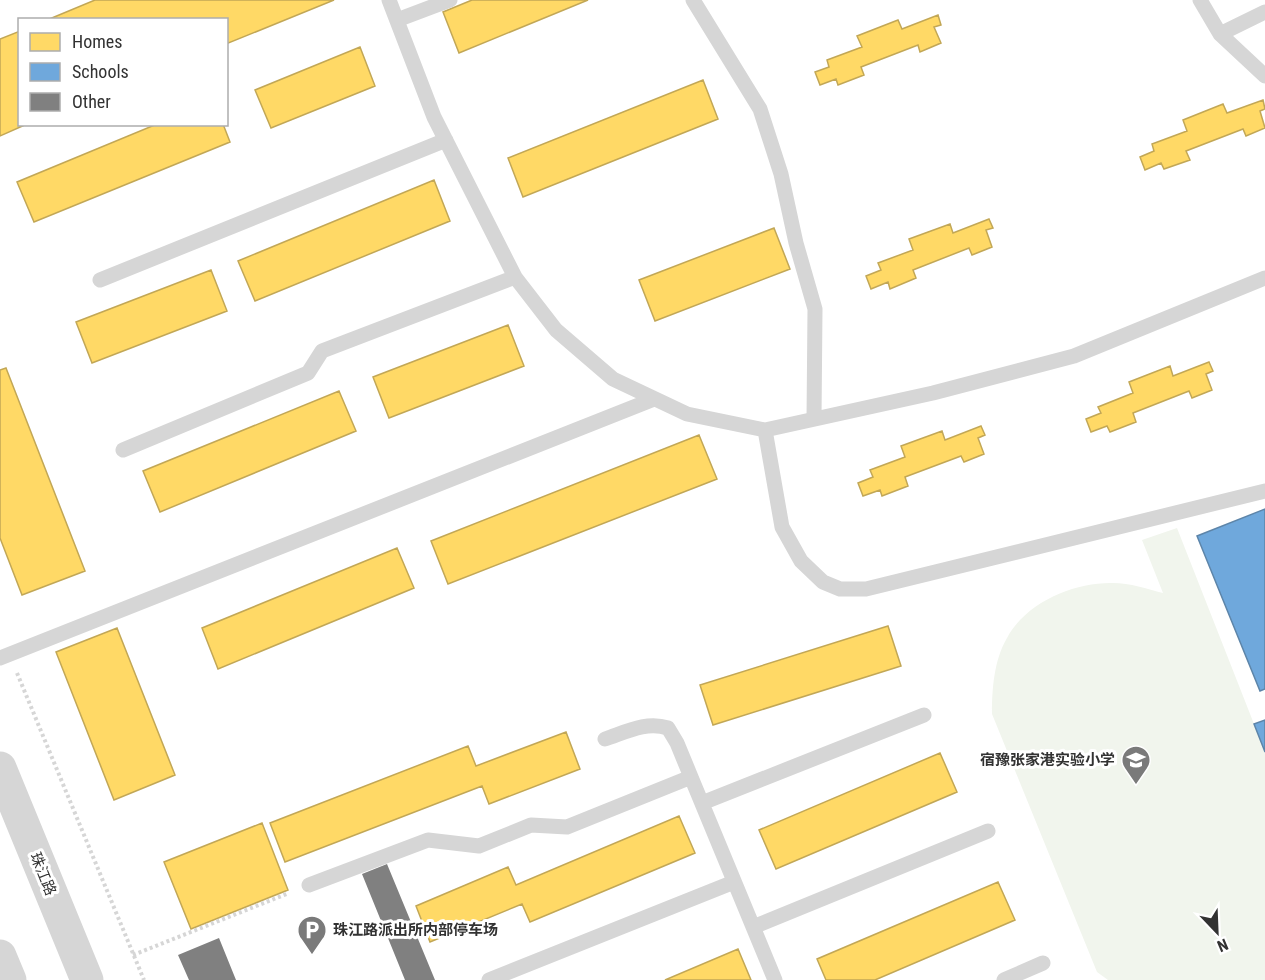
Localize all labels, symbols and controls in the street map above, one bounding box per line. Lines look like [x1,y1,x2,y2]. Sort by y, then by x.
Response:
legend [18,18,228,126]
text: Homes [72,31,122,52]
text: Schools [72,61,129,82]
text: Other [72,91,111,112]
school or university icon: 宿豫张家港实验小学 [1120,744,1152,786]
place label: 宿豫张家港实验小学 [980,751,1115,769]
street label: 珠江路 [26,850,60,898]
north arrow [1187,902,1247,962]
parking icon: 珠江路派出所内部停车场 [296,914,328,956]
place label: 珠江路派出所内部停车场 [333,921,498,939]
text: N [1214,935,1231,956]

